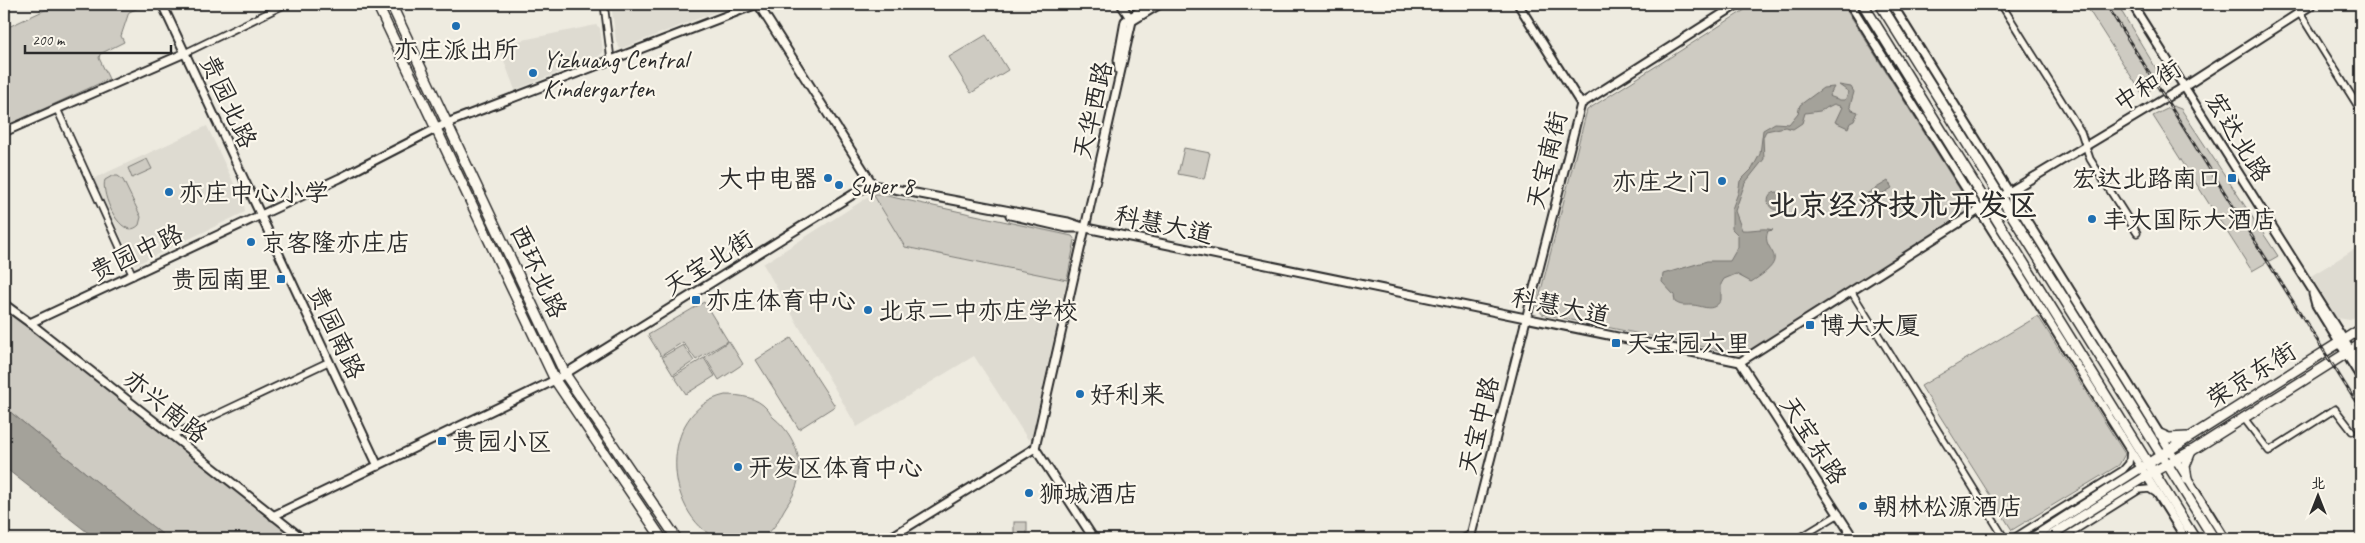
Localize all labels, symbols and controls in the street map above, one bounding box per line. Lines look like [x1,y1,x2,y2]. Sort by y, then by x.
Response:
marker: 亦庄派出所 [450,20,462,32]
scale bar [25,22,171,54]
text: 200 m [32,31,66,50]
place label: 亦庄派出所 [393,34,519,66]
place label: Yizhuang Central Kindergarten [543,44,693,105]
street label: 贵园北路 [192,49,264,154]
street label: 中和街 [2107,52,2188,119]
street label: 天华西路 [1066,58,1120,163]
marker: Yizhuang Central Kindergarten [527,67,539,79]
street label: 宏达北路 [2198,87,2278,188]
street label: 天宝南街 [1519,108,1575,213]
place label: 大中电器 [718,163,818,195]
place label: 宏达北路南口 [2072,163,2222,195]
place label: 亦庄之门 [1612,166,1712,198]
place label: Super 8 [849,170,917,202]
marker: 大中电器 [822,172,834,184]
marker: 宏达北路南口 [2226,172,2238,184]
marker: 亦庄之门 [1716,175,1728,187]
place label: 亦庄中心小学 [179,177,329,209]
marker: Super 8 [833,179,845,191]
marker: 亦庄中心小学 [163,186,175,198]
district label: 北京经济技术开发区 [1768,186,2038,224]
street label: 科慧大道 [1112,199,1216,251]
place label: 丰大国际大酒店 [2102,204,2277,236]
marker: 丰大国际大酒店 [2086,213,2098,225]
street label: 贵园中路 [84,217,189,289]
street label: 西环北路 [502,219,574,324]
street label: 天宝北街 [658,223,759,303]
place label: 京客隆亦庄店 [261,227,411,259]
marker: 京客隆亦庄店 [245,236,257,248]
place label: 贵园南里 [171,264,271,296]
marker: 贵园南里 [275,273,287,285]
street label: 贵园南路 [300,280,372,385]
street label: 科慧大道 [1509,281,1613,333]
place label: 亦庄体育中心 [706,285,856,317]
marker: 亦庄体育中心 [690,294,702,306]
place label: 北京二中亦庄学校 [878,295,1078,327]
marker: 北京二中亦庄学校 [862,304,874,316]
place label: 博大大厦 [1820,310,1920,342]
marker: 博大大厦 [1804,319,1816,331]
place label: 天宝园六里 [1626,328,1751,360]
street label: 荣京东街 [2201,335,2302,415]
marker: 天宝园六里 [1610,337,1622,349]
street label: 亦兴南路 [116,363,214,451]
street label: 天宝中路 [1451,373,1507,478]
place label: 好利来 [1090,379,1165,411]
marker: 好利来 [1074,388,1086,400]
street label: 天宝东路 [1773,390,1854,491]
place label: 贵园小区 [452,426,552,458]
marker: 贵园小区 [436,435,448,447]
place label: 开发区体育中心 [748,452,923,484]
marker: 开发区体育中心 [732,461,744,473]
north arrow [2292,470,2342,520]
text: 北 [2311,475,2325,492]
place label: 狮城酒店 [1039,478,1139,510]
marker: 狮城酒店 [1023,487,1035,499]
place label: 朝林松源酒店 [1873,491,2023,523]
marker: 朝林松源酒店 [1857,500,1869,512]

